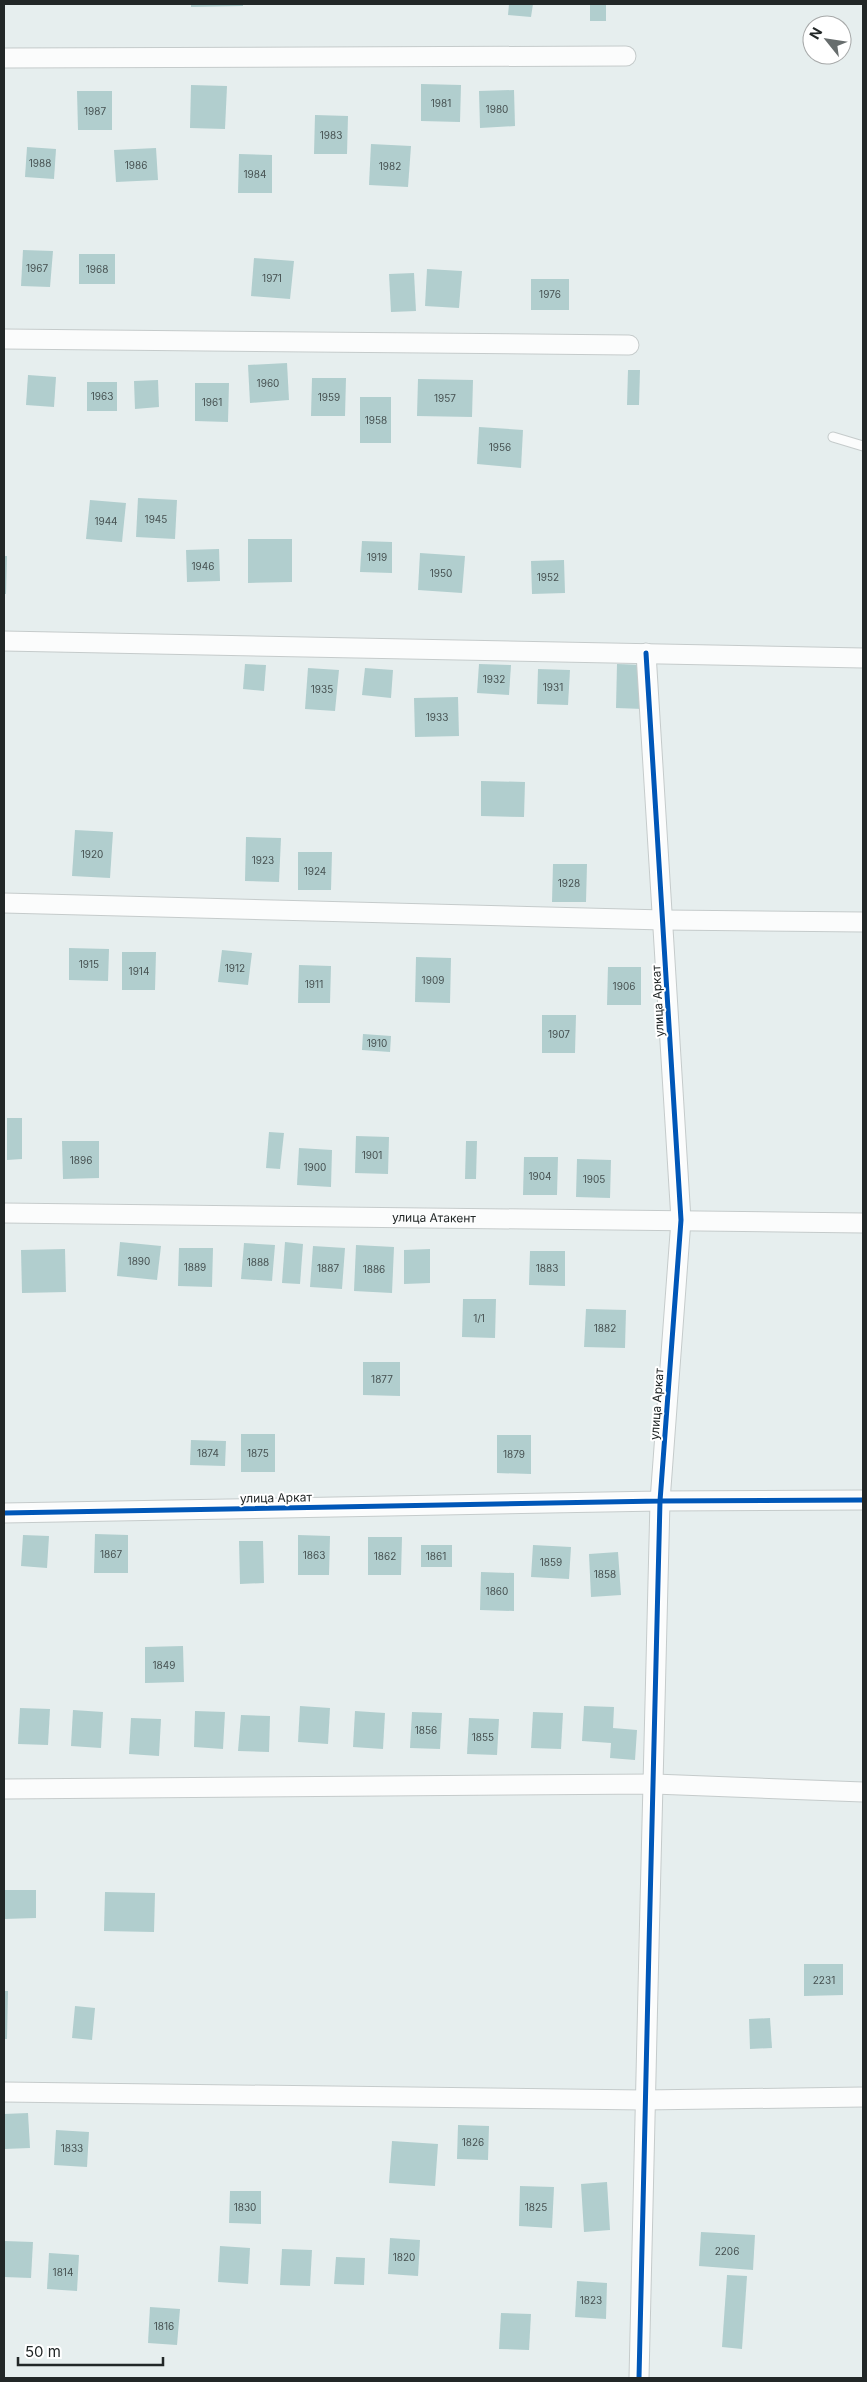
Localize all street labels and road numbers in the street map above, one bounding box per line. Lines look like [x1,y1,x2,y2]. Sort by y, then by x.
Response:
street label: улица Аркат [648,964,667,1037]
street label: улица Атакент [392,1210,476,1225]
street label: улица Аркат [647,1367,667,1440]
street label: улица Аркат [240,1489,312,1506]

